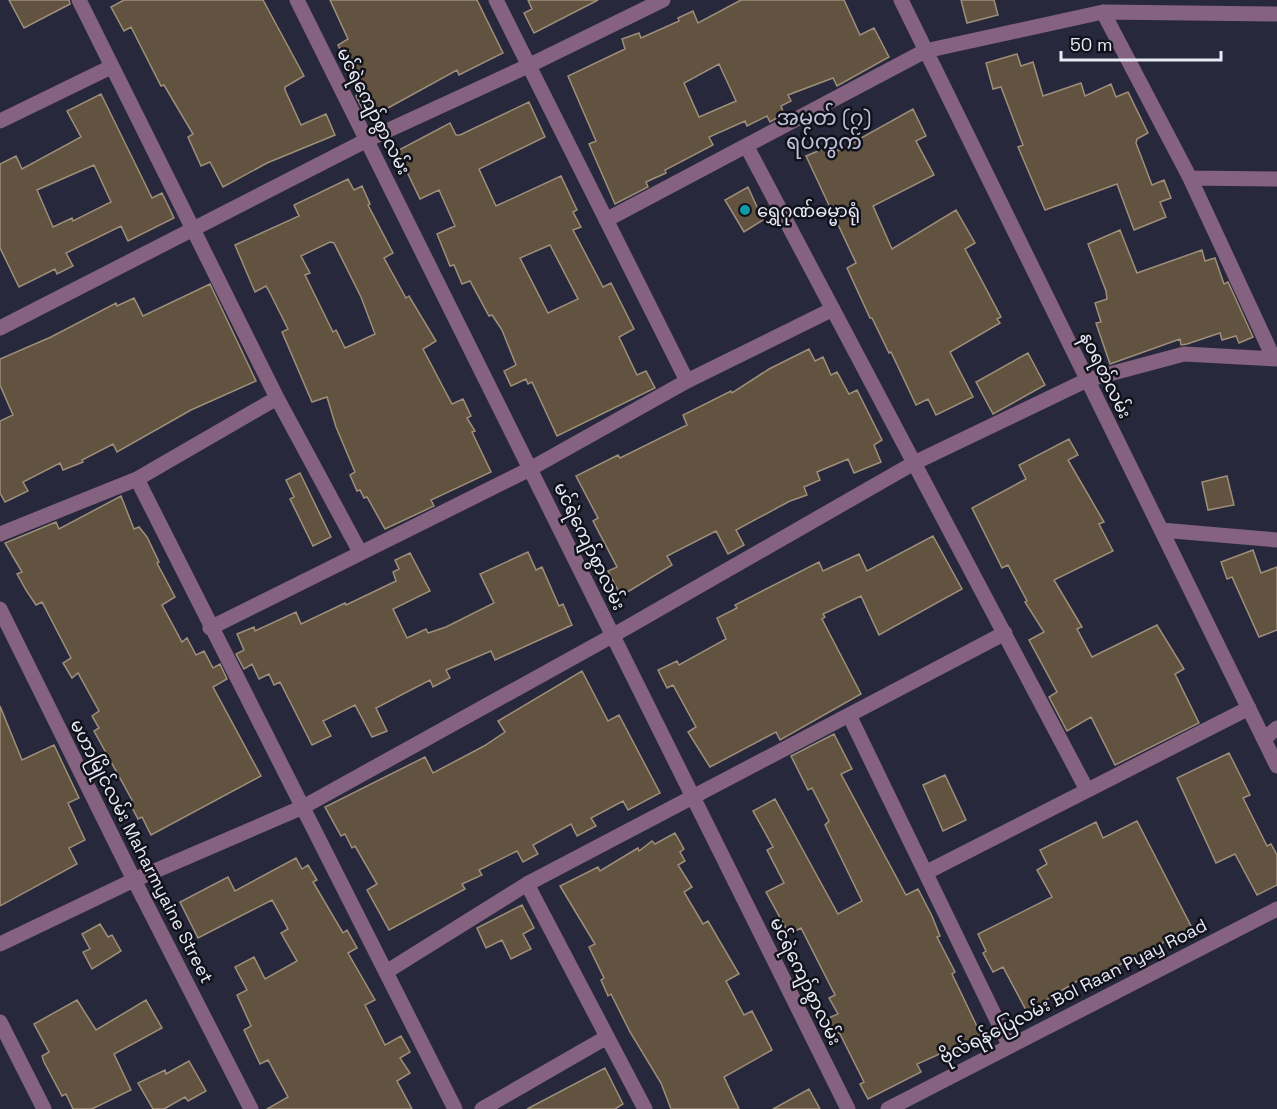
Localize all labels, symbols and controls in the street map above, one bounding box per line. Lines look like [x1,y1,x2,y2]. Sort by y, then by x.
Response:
scale bar [1061,24,1222,62]
text: 50 m [1070,33,1112,56]
street label: မင်ရဲကျော်စွာလမ်း [329,43,417,180]
district label: အမှတ် (၇) ရပ်ကွက် [776,102,872,159]
place label: ရွှေဂုဏ်ဓမ္မာရုံ [757,198,860,226]
marker: ရွှေဂုဏ်ဓမ္မာရုံ [738,203,752,217]
street label: နဝရတ်လမ်း [1072,327,1138,424]
street label: မင်ရဲကျော်စွာလမ်း [546,478,632,615]
street label: မဟာမြိုင်လမ်း Maharmyaine Street [62,714,221,989]
street label: ဗိုလ်ရန်ပြေလမ်း Bol Raan Pyay Road [934,911,1213,1072]
street label: မင်ရဲကျော်စွာလမ်း [762,913,848,1050]

